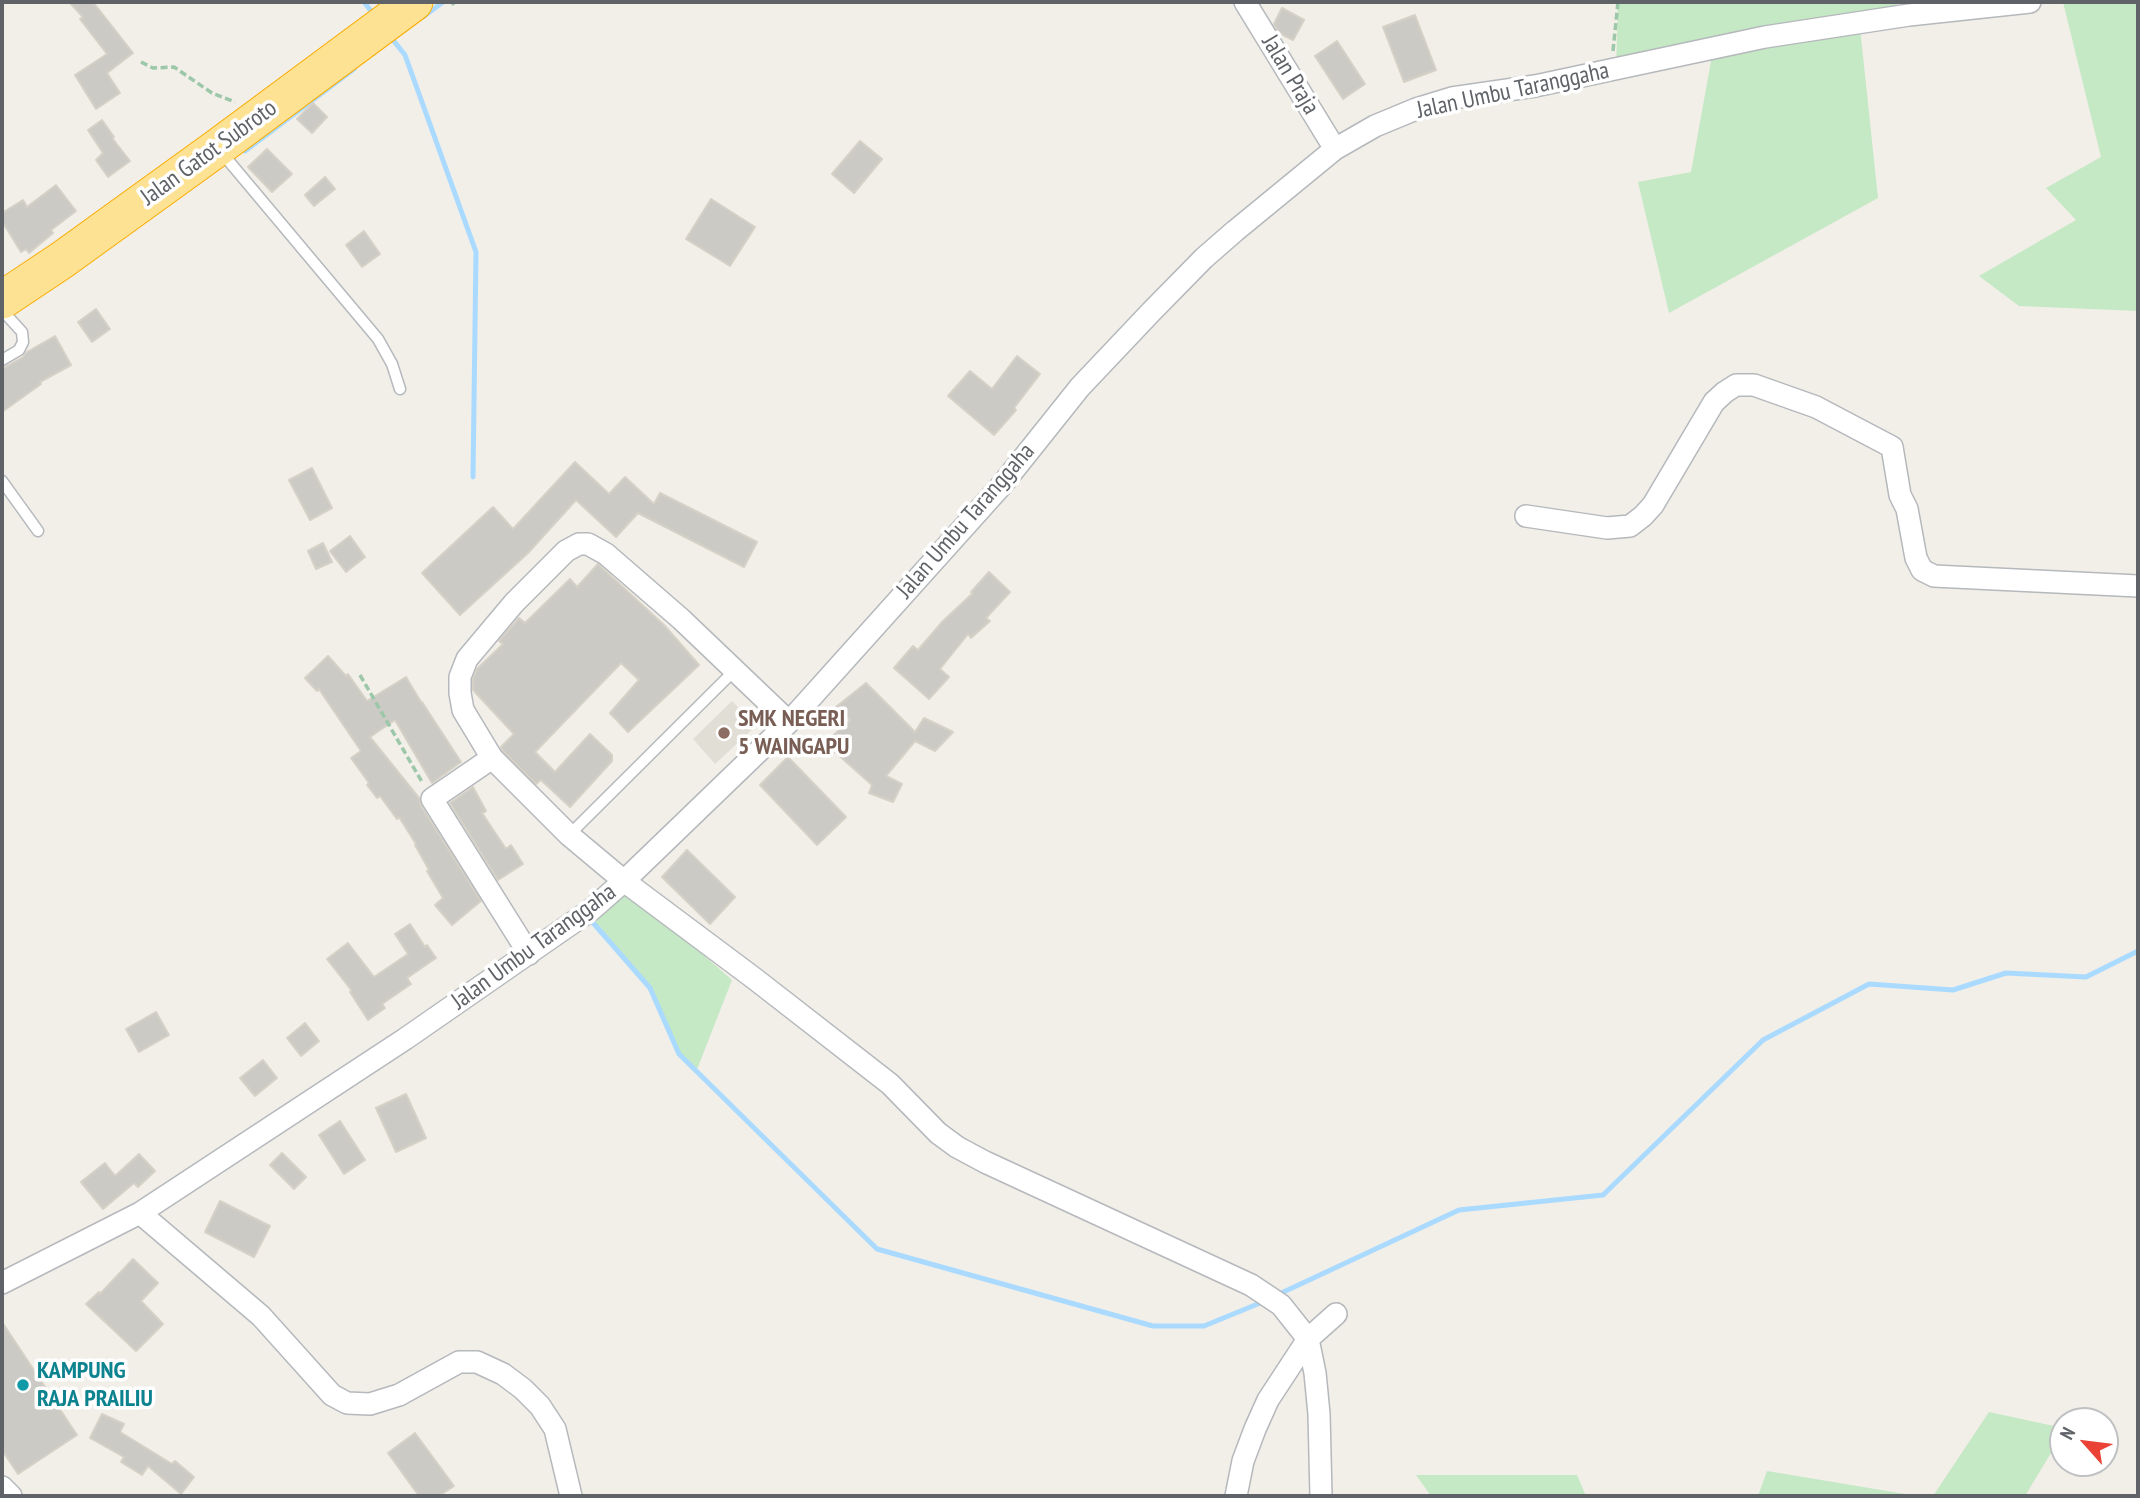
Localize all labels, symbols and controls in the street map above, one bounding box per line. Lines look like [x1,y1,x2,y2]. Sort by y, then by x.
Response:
street label: Jalan Praja [1255,30,1325,120]
street label: Jalan Umbu Taranggaha [1414,57,1612,125]
street label: Jalan Gatot Subroto [135,94,283,212]
street label: Jalan Umbu Taranggaha [891,438,1041,604]
place label: SMK NEGERI 5 WAINGAPU [738,705,849,761]
marker: SMK NEGERI 5 WAINGAPU [716,725,732,741]
street label: Jalan Umbu Taranggaha [446,878,622,1016]
place label: KAMPUNG RAJA PRAILIU [37,1357,153,1413]
marker: KAMPUNG RAJA PRAILIU [15,1377,31,1393]
north arrow [2049,1407,2119,1477]
text: N [2054,1423,2080,1443]

